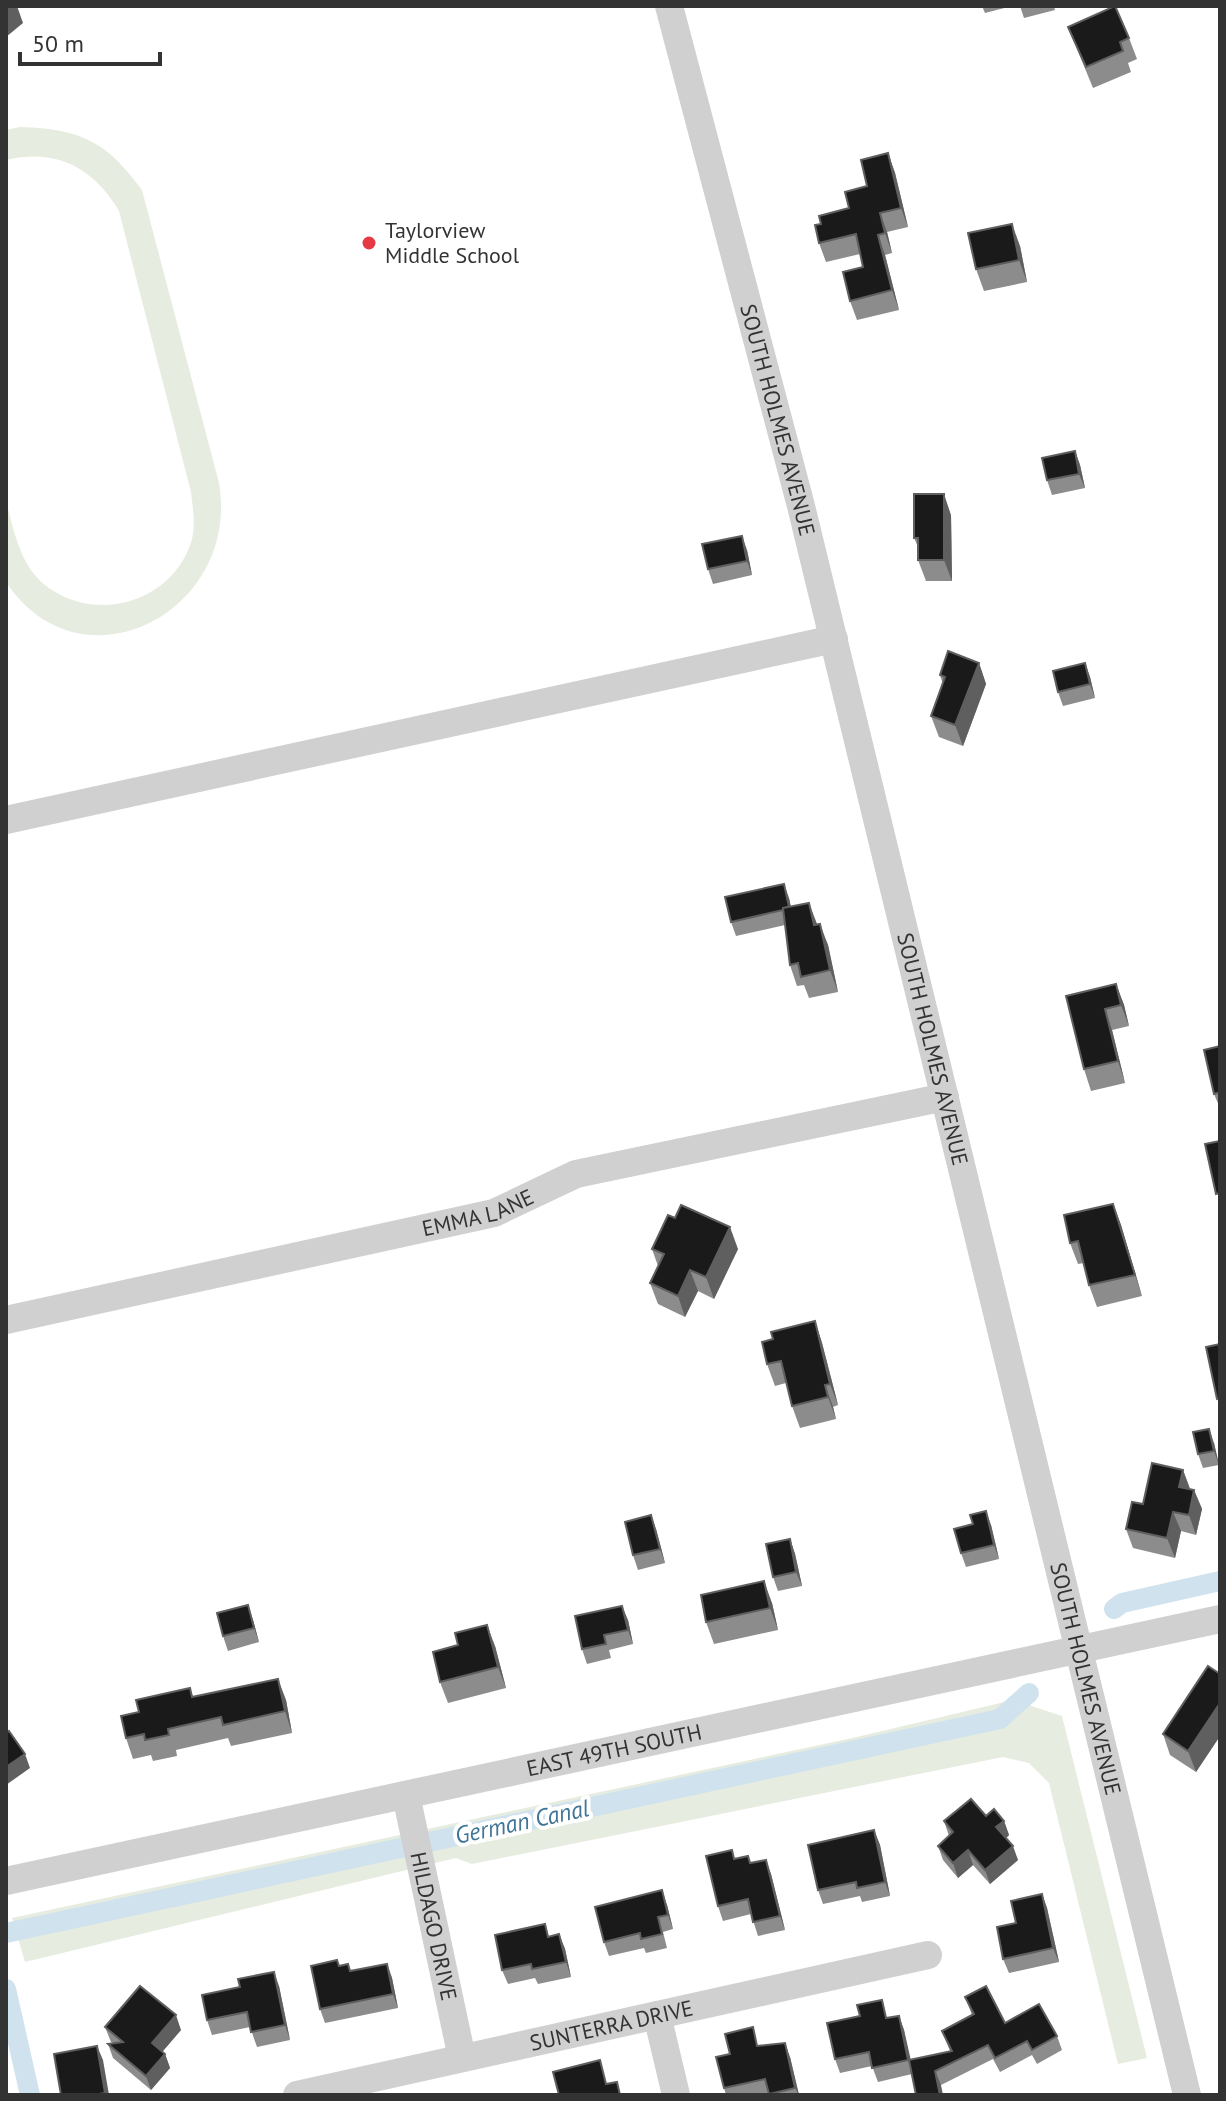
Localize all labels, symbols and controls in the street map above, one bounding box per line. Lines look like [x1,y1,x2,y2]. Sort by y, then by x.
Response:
scale bar [20,16,160,66]
text: 50 m [32,28,84,59]
place label: Taylorview Middle School [385,216,520,269]
marker: Taylorview Middle School [360,234,378,252]
street label: SOUTH HOLMES AVENUE [734,301,822,539]
street label: SOUTH HOLMES AVENUE [891,930,975,1168]
street label: EMMA LANE [419,1182,538,1242]
street label: SOUTH HOLMES AVENUE [1044,1560,1128,1798]
street label: EAST 49TH SOUTH [524,1717,704,1782]
water label: German Canal [452,1792,592,1851]
street label: HILDAGO DRIVE [404,1849,463,2003]
street label: SUNTERRA DRIVE [527,1994,696,2057]

